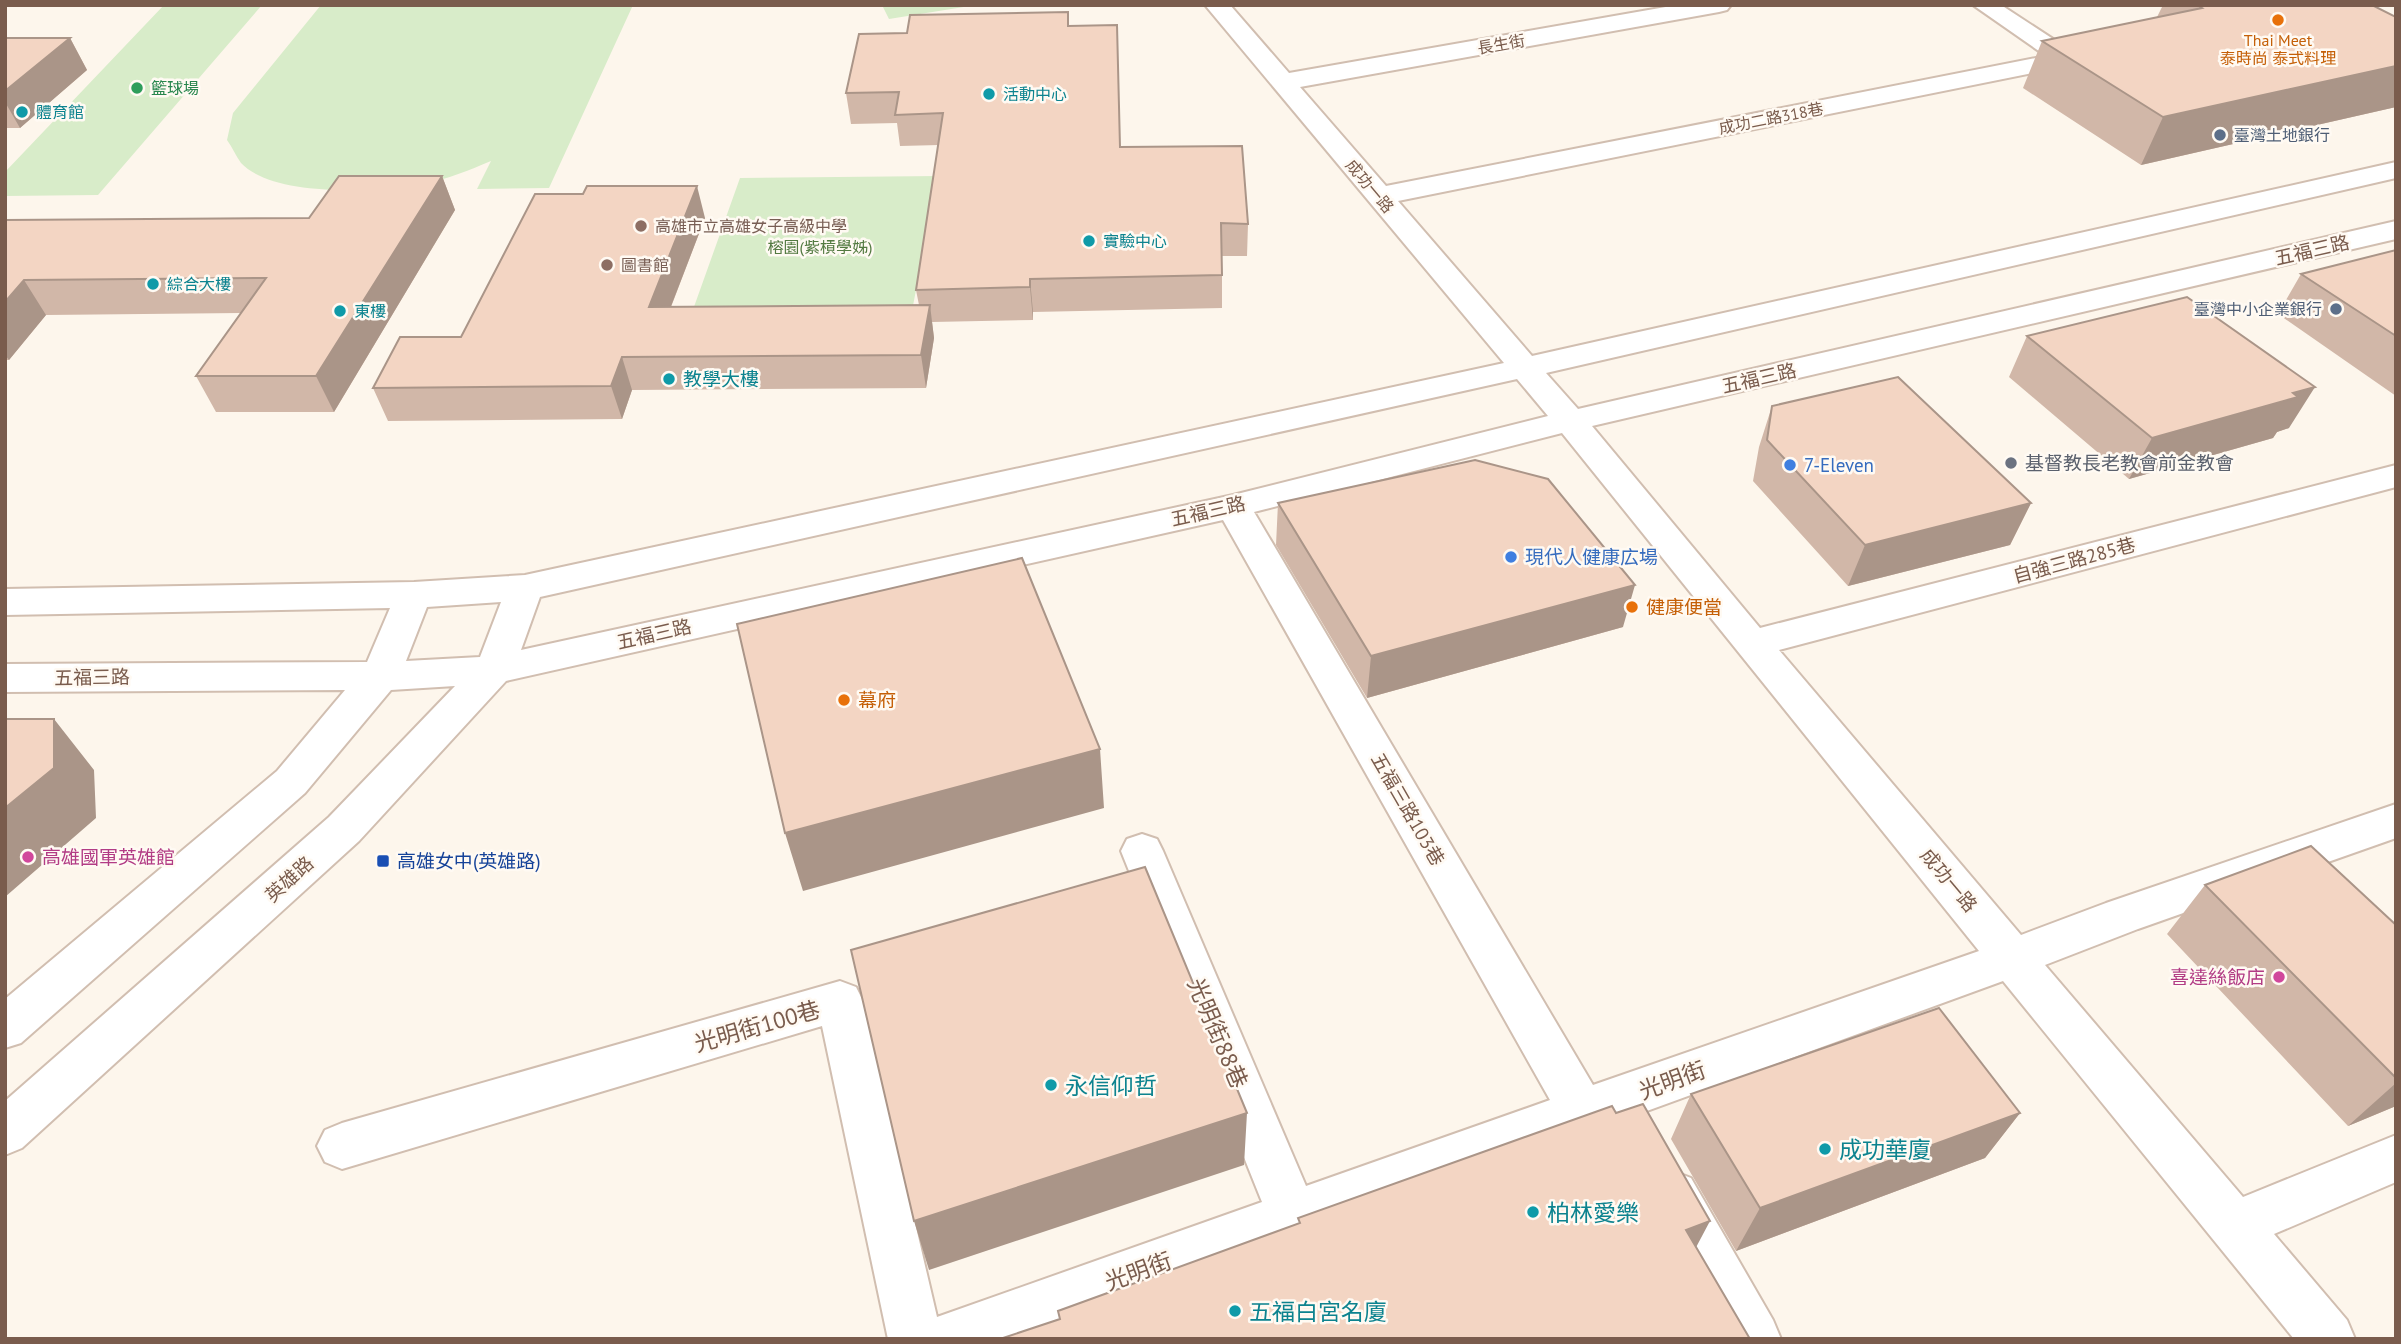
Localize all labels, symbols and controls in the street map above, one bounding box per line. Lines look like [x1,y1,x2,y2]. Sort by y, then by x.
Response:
marker: Thai Meet 泰時尚 泰式料理 [2270,12,2286,28]
street label: 長生街 [1476,30,1526,58]
place label: Thai Meet 泰時尚 泰式料理 [2220,30,2336,68]
place label: 籃球場 [151,78,199,98]
marker: 籃球場 [129,80,145,96]
place label: 活動中心 [1003,84,1067,104]
marker: 活動中心 [981,86,997,102]
street label: 成功二路318巷 [1717,98,1825,138]
place label: 體育館 [36,102,84,122]
marker: 體育館 [14,104,30,120]
place label: 臺灣土地銀行 [2234,125,2330,145]
marker: 臺灣土地銀行 [2212,127,2228,143]
street label: 成功一路 [1342,155,1398,217]
place label: 高雄市立高雄女子高級中學 [655,216,847,236]
marker: 高雄市立高雄女子高級中學 [633,218,649,234]
street label: 五福三路 [2272,230,2352,270]
place label: 實驗中心 [1103,231,1167,251]
marker: 實驗中心 [1081,233,1097,249]
park label: 榕園(紫槓學姊) [768,237,872,257]
place label: 圖書館 [621,255,669,275]
marker: 圖書館 [599,257,615,273]
place label: 綜合大樓 [167,274,231,294]
marker: 綜合大樓 [145,276,161,292]
place label: 臺灣中小企業銀行 [2194,299,2322,319]
place label: 東樓 [354,301,386,321]
marker: 臺灣中小企業銀行 [2328,301,2344,317]
marker: 東樓 [332,303,348,319]
street label: 五福三路 [1719,358,1799,398]
place label: 教學大樓 [683,367,759,391]
marker: 教學大樓 [661,371,677,387]
place label: 基督教長老教會前金教會 [2025,451,2234,475]
place label: 7-Eleven [1804,453,1874,477]
marker: 基督教長老教會前金教會 [2003,455,2019,471]
marker: 7-Eleven [1782,457,1798,473]
street label: 五福三路 [1168,491,1248,531]
street label: 自強三路285巷 [2010,532,2138,588]
place label: 現代人健康広場 [1525,545,1658,569]
marker: 現代人健康広場 [1503,549,1519,565]
place label: 健康便當 [1646,595,1722,619]
marker: 健康便當 [1624,599,1640,615]
street label: 五福三路 [614,614,694,654]
street label: 五福三路 [54,664,130,690]
place label: 幕府 [858,688,896,712]
marker: 幕府 [836,692,852,708]
street label: 五福三路103巷 [1366,748,1450,870]
street label: 成功一路 [1915,843,1983,917]
place label: 高雄國軍英雄館 [42,845,175,869]
marker: 高雄國軍英雄館 [20,849,36,865]
place label: 高雄女中(英雄路) [397,849,541,873]
street label: 英雄路 [260,851,318,907]
marker: 高雄女中(英雄路) [375,853,391,869]
place label: 喜達絲飯店 [2170,965,2265,989]
marker: 喜達絲飯店 [2271,969,2287,985]
street label: 光明街88巷 [1182,973,1254,1093]
street label: 光明街100巷 [691,994,823,1058]
street label: 光明街 [1635,1055,1709,1105]
place label: 永信仰哲 [1065,1071,1157,1100]
marker: 永信仰哲 [1043,1077,1059,1093]
place label: 成功華廈 [1839,1135,1931,1164]
marker: 成功華廈 [1817,1141,1833,1157]
place label: 柏林愛樂 [1547,1198,1639,1227]
marker: 柏林愛樂 [1525,1204,1541,1220]
street label: 光明街 [1101,1246,1175,1296]
place label: 五福白宮名廈 [1249,1297,1387,1326]
marker: 五福白宮名廈 [1227,1303,1243,1319]

